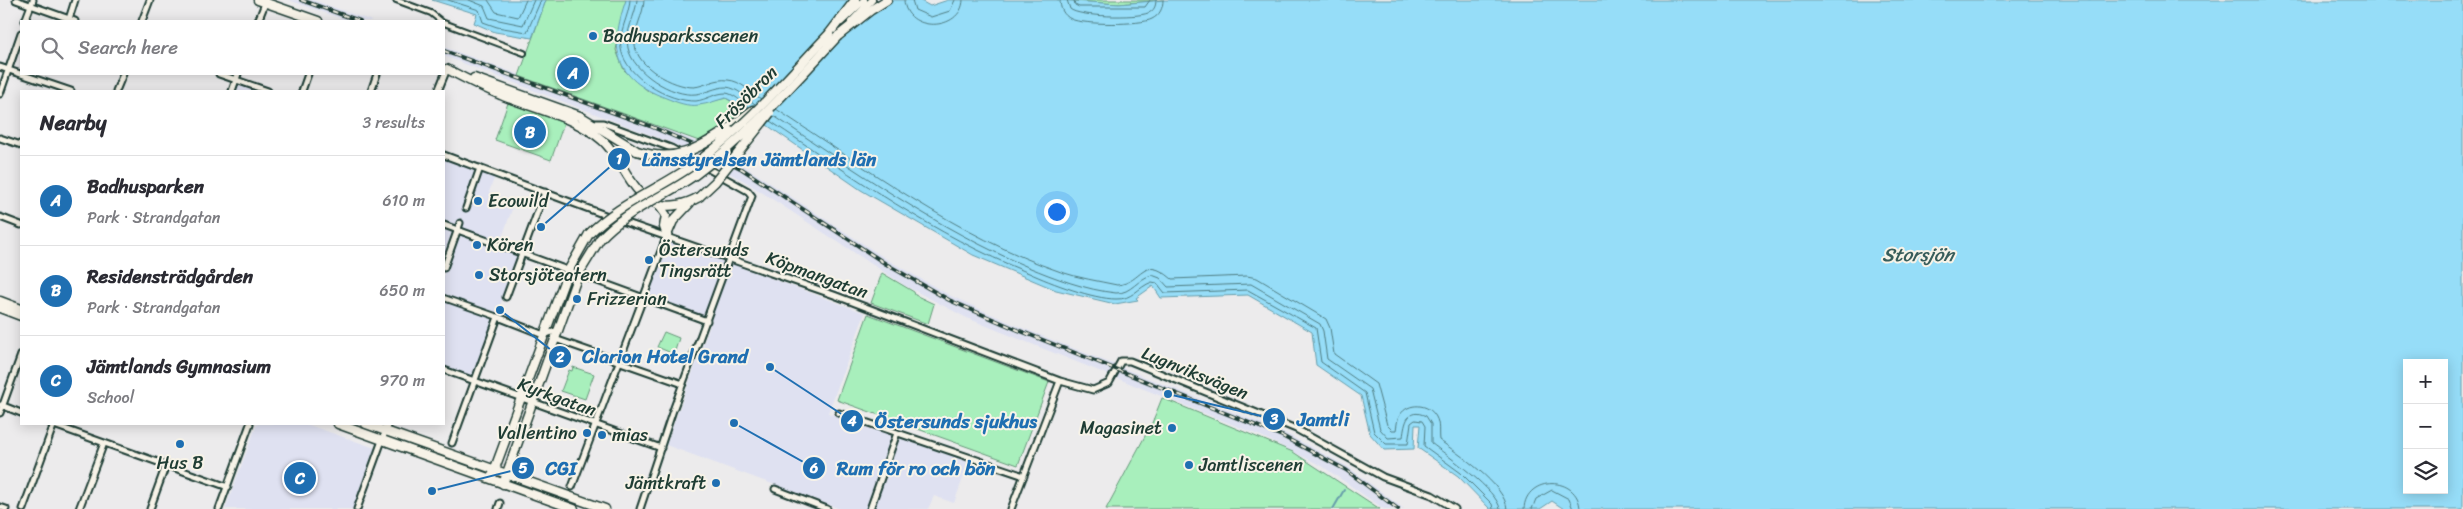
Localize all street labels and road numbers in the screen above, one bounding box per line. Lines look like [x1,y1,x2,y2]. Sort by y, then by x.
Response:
street label: Frösöbron [707,57,786,136]
street label: Köpmangatan [761,242,873,308]
street label: Lugnviksvägen [1137,337,1254,409]
street label: Kyrkgatan [513,368,601,426]

